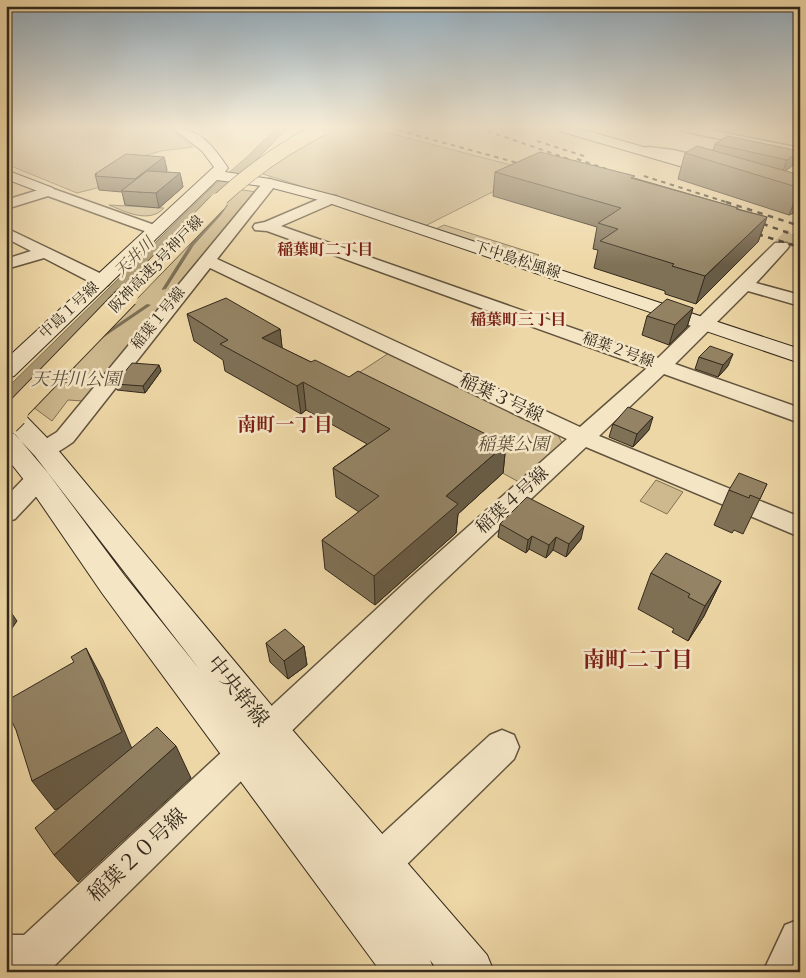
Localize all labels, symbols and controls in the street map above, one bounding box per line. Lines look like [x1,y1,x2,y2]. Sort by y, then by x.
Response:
street label: 阪神高速3号神戸線 [105,212,209,318]
water label: 天井川 [110,232,161,283]
street label: 下中島松風線 [471,237,563,285]
district label: 稲葉町二丁目 [277,240,373,262]
street label: 中島１号線 [35,278,105,344]
street label: 稲葉１号線 [127,283,191,355]
district label: 稲葉町三丁目 [470,310,566,332]
street label: 稲葉２号線 [579,328,657,374]
park label: 天井川公園 [31,368,124,393]
street label: 稲葉３号線 [455,369,547,429]
district label: 南町一丁目 [237,413,333,439]
park label: 稲葉公園 [477,433,552,458]
street label: 稲葉４号線 [471,462,555,540]
district label: 南町二丁目 [583,646,693,677]
street label: 中央幹線 [199,650,275,734]
street label: 稲葉２０号線 [82,802,194,910]

